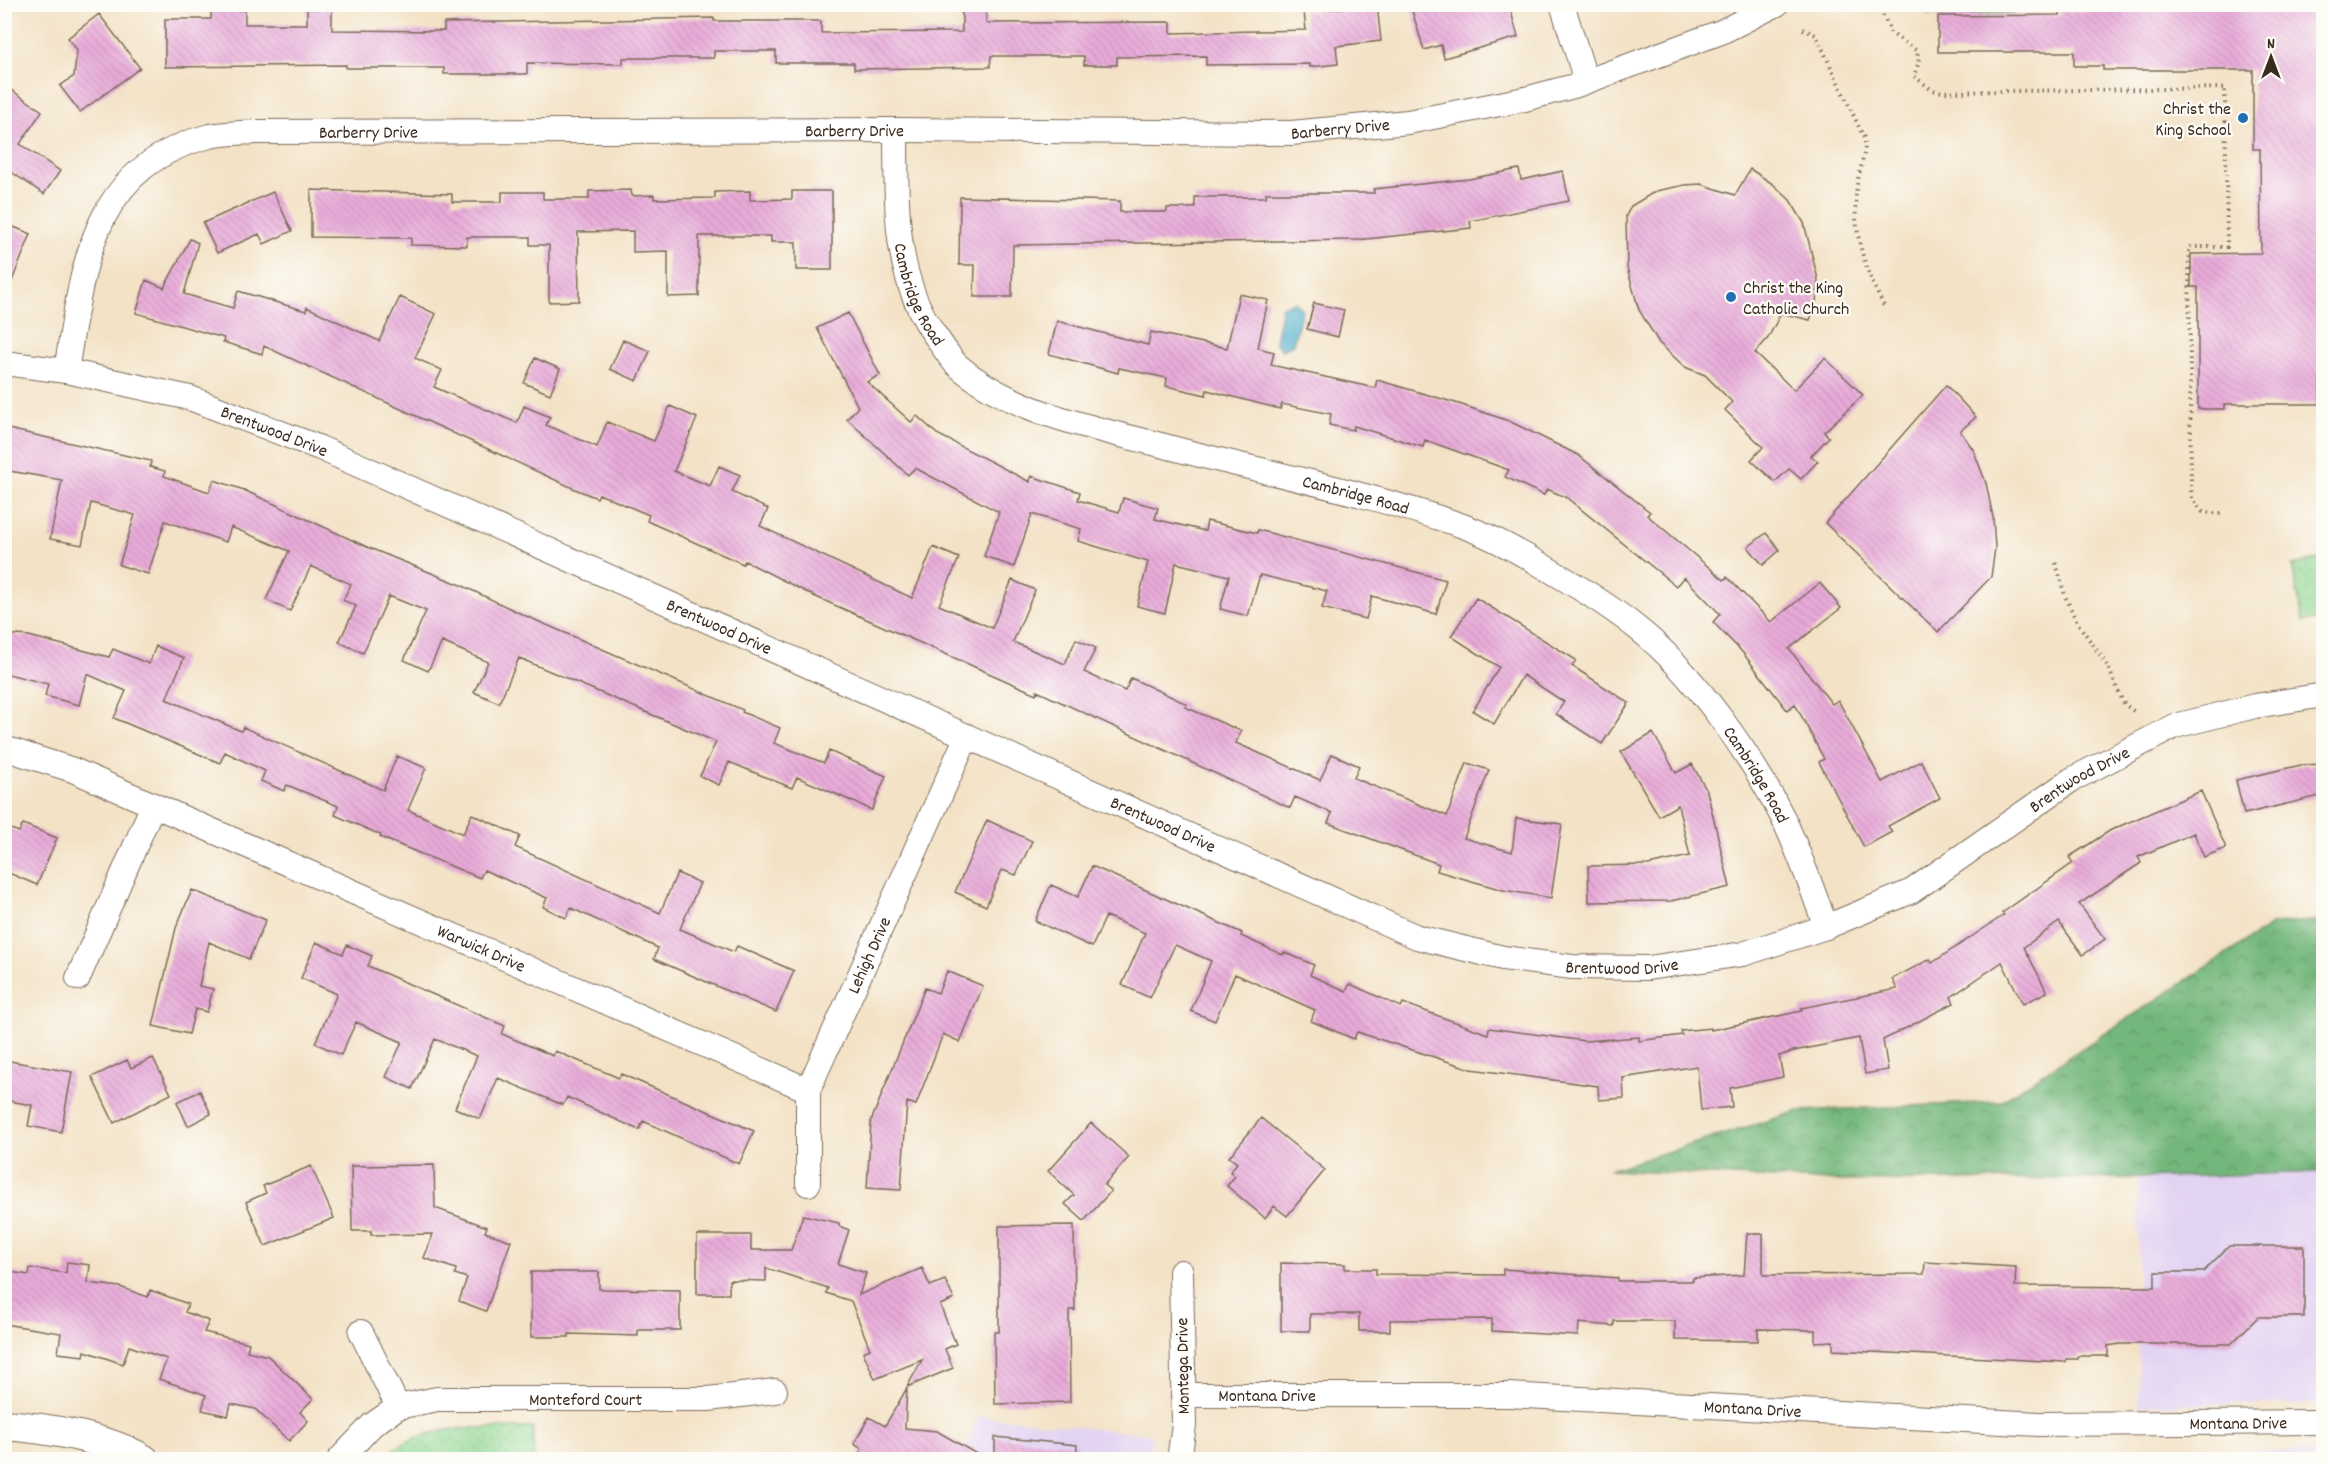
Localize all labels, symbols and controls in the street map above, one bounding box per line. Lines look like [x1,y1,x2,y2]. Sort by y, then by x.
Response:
north arrow [2241,27,2301,87]
text: N [2267,33,2275,56]
place label: Christ the King School [2155,98,2232,144]
marker: Christ the King School [2236,111,2250,125]
street label: Barberry Drive [1290,114,1391,148]
street label: Barberry Drive [805,120,904,145]
street label: Barberry Drive [319,121,418,147]
street label: Cambridge Road [886,242,949,352]
place label: Christ the King Catholic Church [1743,277,1849,323]
marker: Christ the King Catholic Church [1724,290,1738,304]
street label: Brentwood Drive [216,401,331,465]
street label: Cambridge Road [1299,471,1412,523]
street label: Brentwood Drive [662,594,775,663]
street label: Cambridge Road [1716,722,1794,828]
street label: Brentwood Drive [2025,742,2135,820]
street label: Brentwood Drive [1106,792,1219,861]
street label: Lehigh Drive [843,914,899,998]
street label: Warwick Drive [433,920,529,980]
street label: Brentwood Drive [1564,954,1681,983]
street label: Montega Drive [1171,1317,1198,1414]
street label: Montana Drive [1218,1385,1316,1410]
street label: Monteford Court [529,1389,642,1414]
street label: Montana Drive [1703,1396,1802,1426]
street label: Montana Drive [2189,1412,2287,1438]

